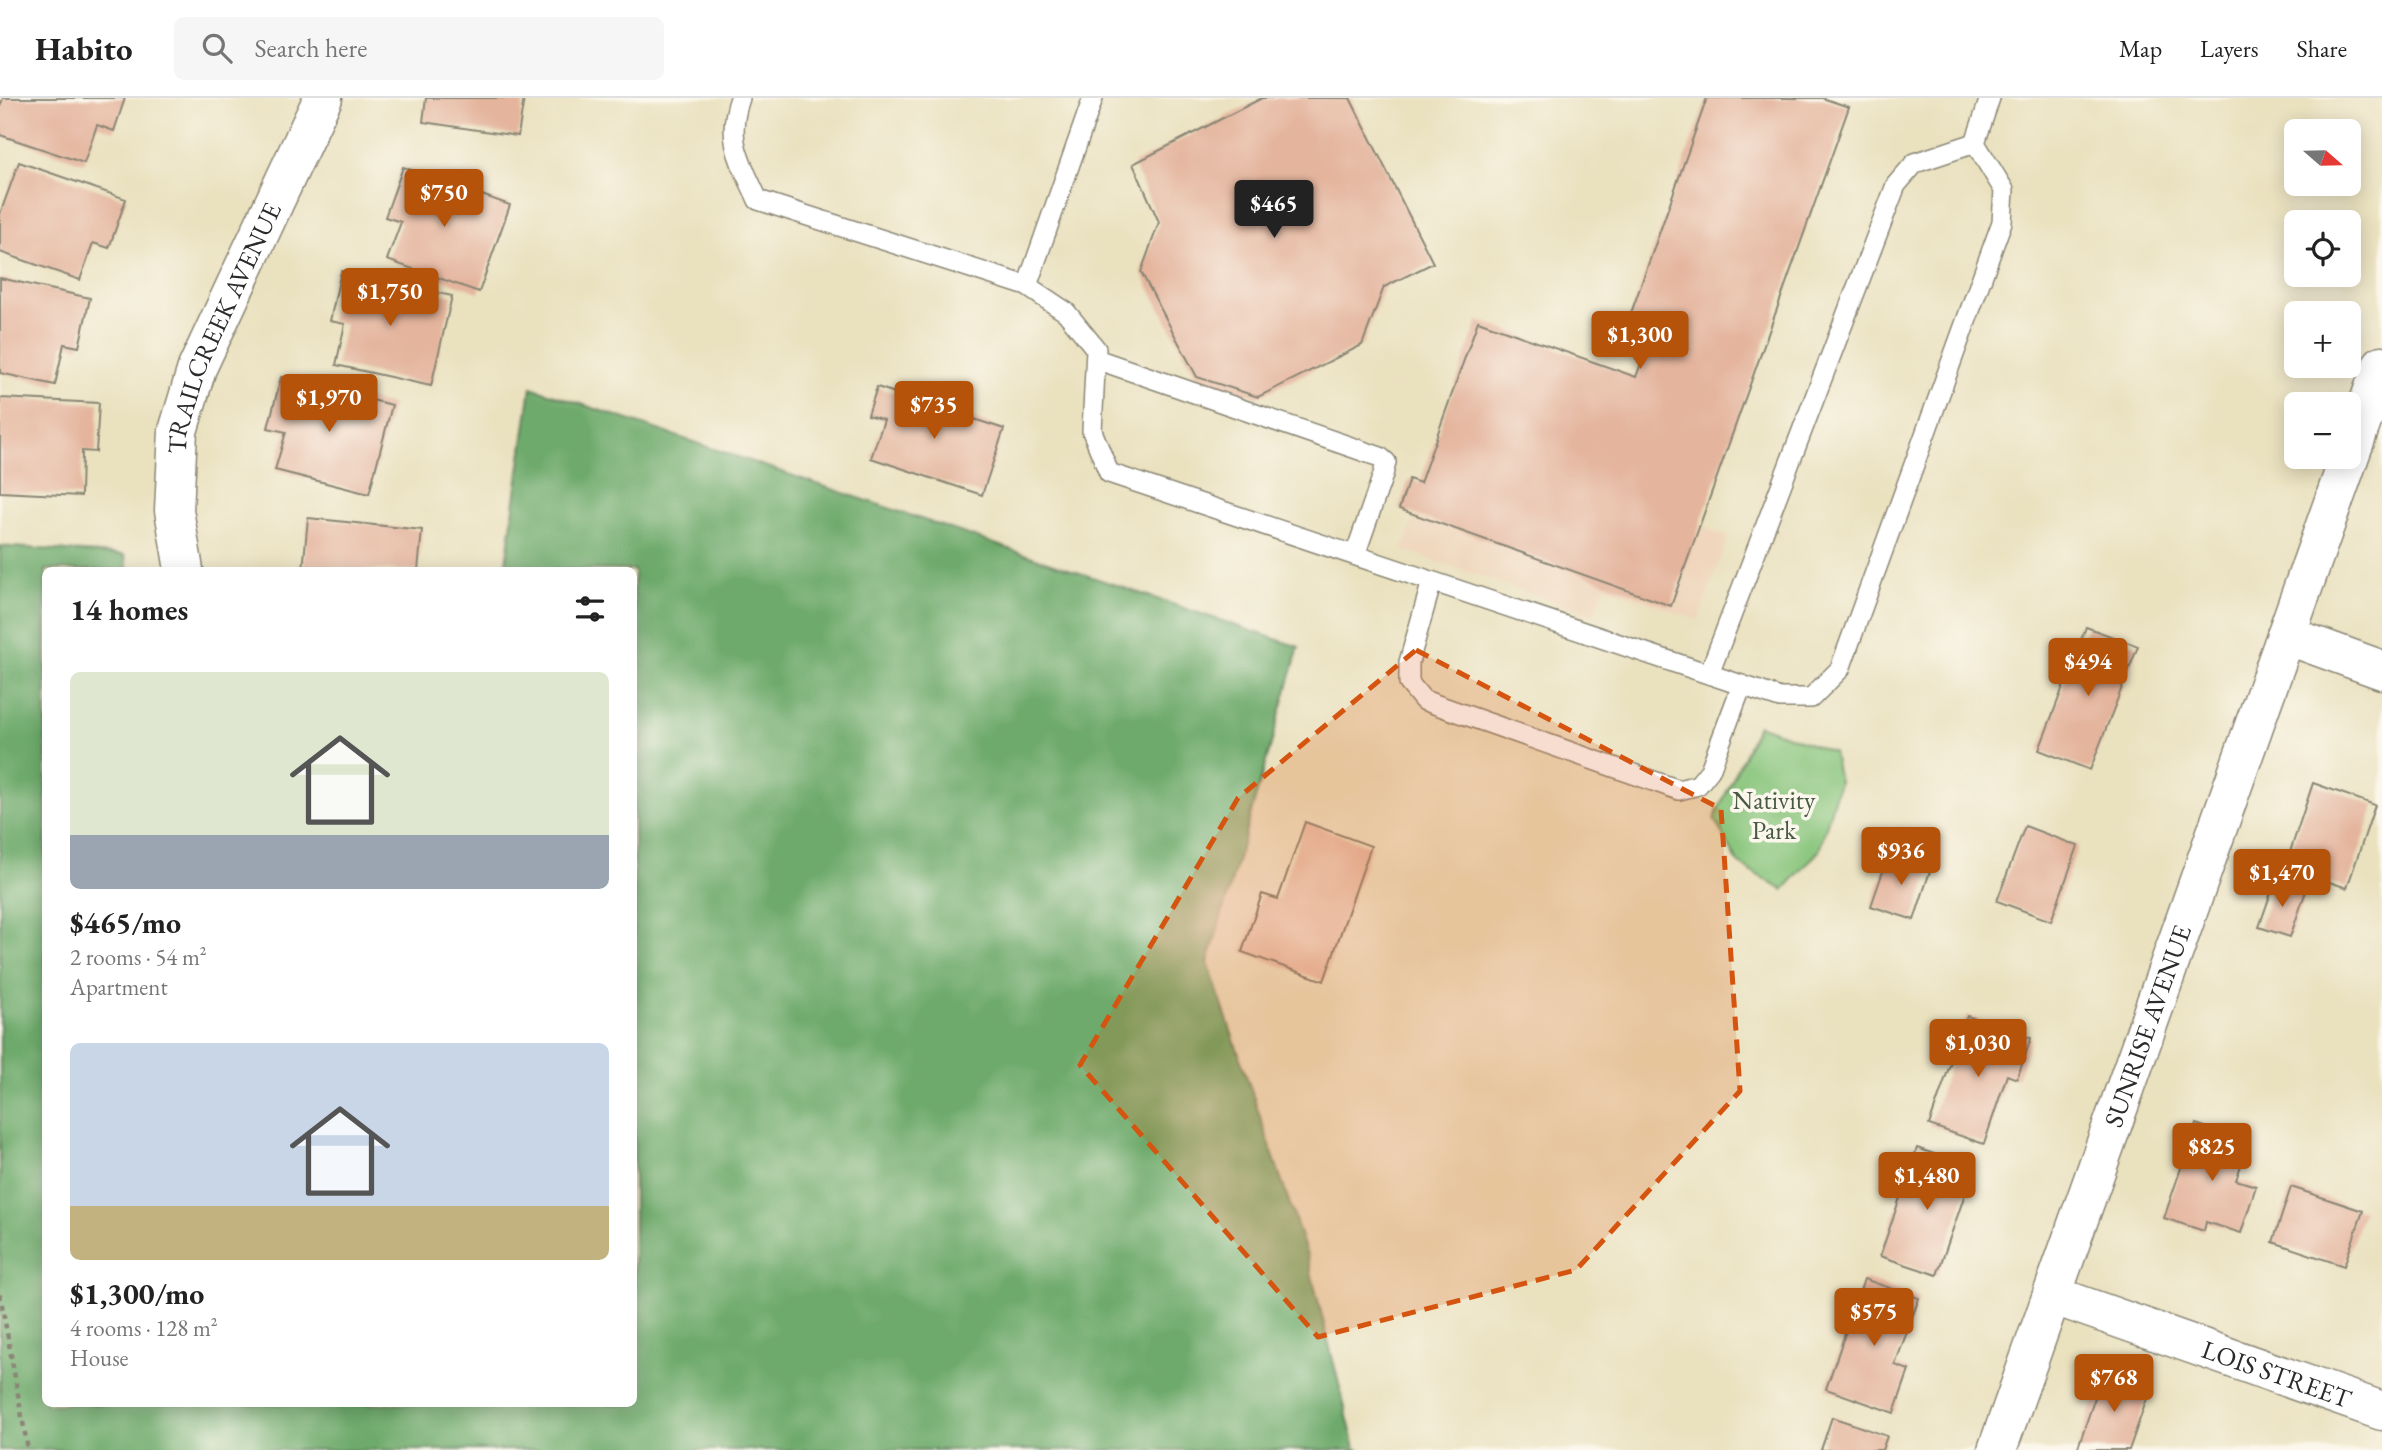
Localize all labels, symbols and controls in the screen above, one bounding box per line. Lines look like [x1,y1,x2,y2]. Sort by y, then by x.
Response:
search box [174,17,664,80]
text: Habito [35,27,132,70]
icon: search [198,29,236,67]
text: Search here [254,31,367,65]
text: Map [2119,33,2162,64]
text: Layers [2200,33,2259,64]
text: Share [2297,33,2347,64]
north arrow [2284,119,2361,196]
map controls [2284,119,2361,469]
pin: $750 [403,170,485,229]
text: $750 [420,177,468,207]
pin: $465 [1233,180,1315,240]
text: $465 [1250,188,1298,218]
street label: TRAILCREEK AVENUE [160,197,289,454]
button: locate [2284,210,2361,287]
pin: $1,750 [333,268,447,328]
text: $1,750 [358,276,422,306]
button: + [2284,301,2361,378]
pin: $1,300 [1583,312,1697,371]
text: $1,300 [1608,319,1672,349]
pin: $1,970 [272,374,386,434]
text: $1,970 [297,382,361,412]
pin: $735 [893,382,975,441]
text: $735 [910,389,958,419]
button: − [2284,392,2361,469]
text: 14 homes [70,590,188,629]
icon: filters [571,590,609,628]
pin: $494 [2047,638,2129,698]
text: $494 [2064,646,2112,676]
icon: home [277,717,403,843]
park label: Nativity Park [1733,783,1816,847]
pin: $936 [1860,828,1942,887]
text: $936 [1877,835,1925,865]
pin: $1,470 [2225,850,2339,909]
text: $1,470 [2250,857,2314,887]
text: $465/mo [70,903,181,942]
street label: SUNRISE AVENUE [2096,920,2199,1132]
text: 2 rooms · 54 m² [70,942,207,972]
text: Apartment [70,972,168,1002]
pin: $1,030 [1921,1020,2035,1079]
text: $1,030 [1946,1027,2010,1057]
icon: home [277,1088,403,1214]
pin: $825 [2171,1124,2253,1183]
text: $825 [2188,1131,2236,1161]
pin: $1,480 [1870,1152,1984,1212]
text: $1,480 [1895,1160,1959,1190]
text: $1,300/mo [70,1274,204,1313]
pin: $575 [1833,1288,1915,1348]
text: $575 [1850,1296,1898,1326]
text: 4 rooms · 128 m² [70,1313,218,1343]
street label: LOIS STREET [2197,1332,2356,1416]
text: House [70,1343,129,1373]
pin: $768 [2073,1354,2155,1414]
text: $768 [2090,1362,2138,1392]

